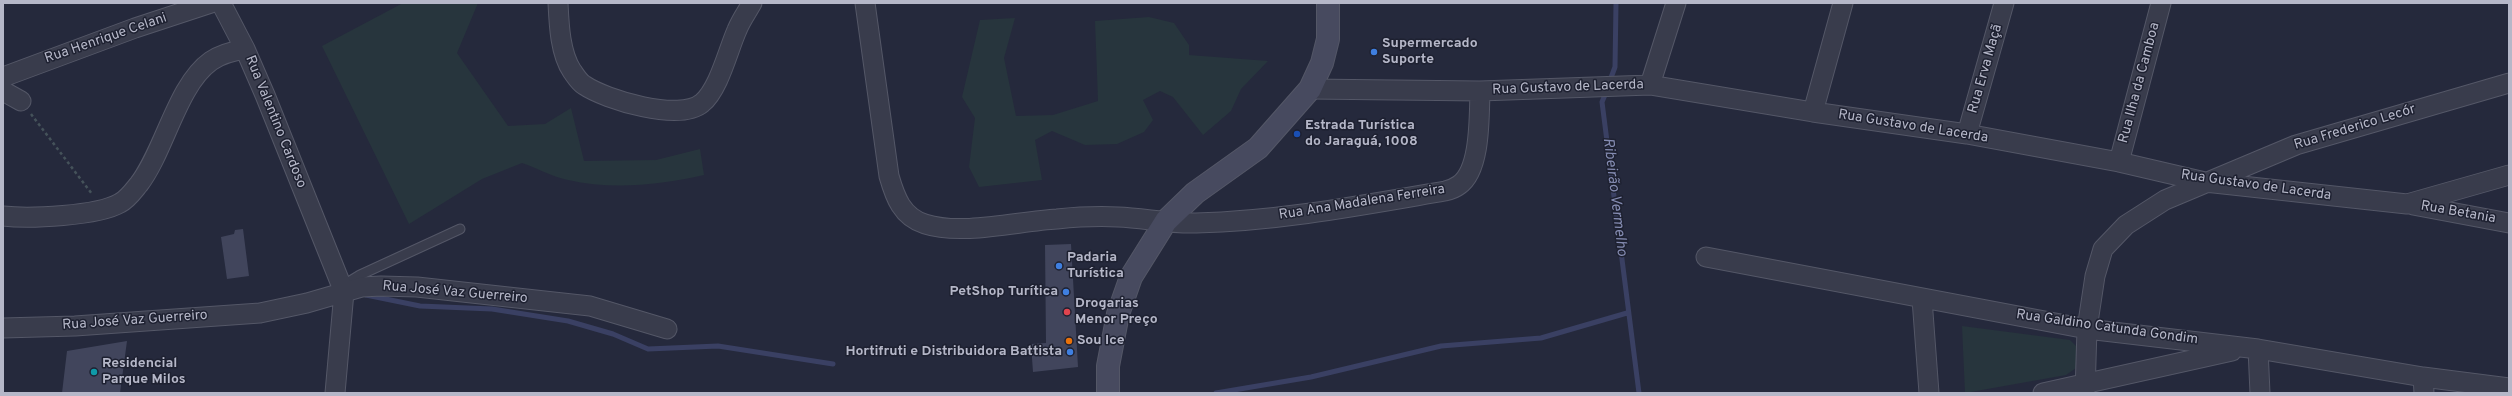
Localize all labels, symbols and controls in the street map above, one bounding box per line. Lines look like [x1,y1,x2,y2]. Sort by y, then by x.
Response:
street label: Rua Henrique Celani [43,10,169,68]
street label: Rua Ilha da Camboa [2116,21,2164,145]
street label: Rua Erva Maçã [1965,23,2007,115]
place label: Supermercado Suporte [1382,36,1478,68]
marker: Supermercado Suporte [1369,47,1379,57]
street label: Rua Valentino Cardoso [241,53,309,191]
street label: Rua Gustavo de Lacerda [1492,77,1644,99]
street label: Rua Frederico Lecór [2292,102,2418,154]
street label: Rua Gustavo de Lacerda [1837,107,1989,147]
place label: Estrada Turística do Jaraguá, 1008 [1305,118,1418,150]
marker: Estrada Turística do Jaraguá, 1008 [1292,129,1302,139]
water label: Ribeirão Vermelho [1598,137,1630,257]
street label: Rua Gustavo de Lacerda [2180,167,2332,205]
street label: Rua Ana Madalena Ferreira [1278,182,1446,224]
street label: Rua Betania [2419,198,2497,228]
place label: Padaria Turística [1067,250,1124,282]
marker: Padaria Turística [1054,261,1064,271]
street label: Rua José Vaz Guerreiro [382,278,528,308]
place label: PetShop Turítica [950,284,1058,300]
marker: PetShop Turítica [1061,287,1071,297]
place label: Drogarias Menor Preço [1075,296,1158,328]
marker: Drogarias Menor Preço [1062,307,1072,317]
street label: Rua Galdino Catunda Gondim [2015,307,2199,349]
street label: Rua José Vaz Guerreiro [62,308,208,334]
place label: Sou Ice [1077,333,1125,349]
marker: Sou Ice [1064,336,1074,346]
place label: Hortifruti e Distribuidora Battista [845,344,1062,360]
marker: Hortifruti e Distribuidora Battista [1065,347,1075,357]
place label: Residencial Parque Milos [102,356,186,388]
marker: Residencial Parque Milos [89,367,99,377]

